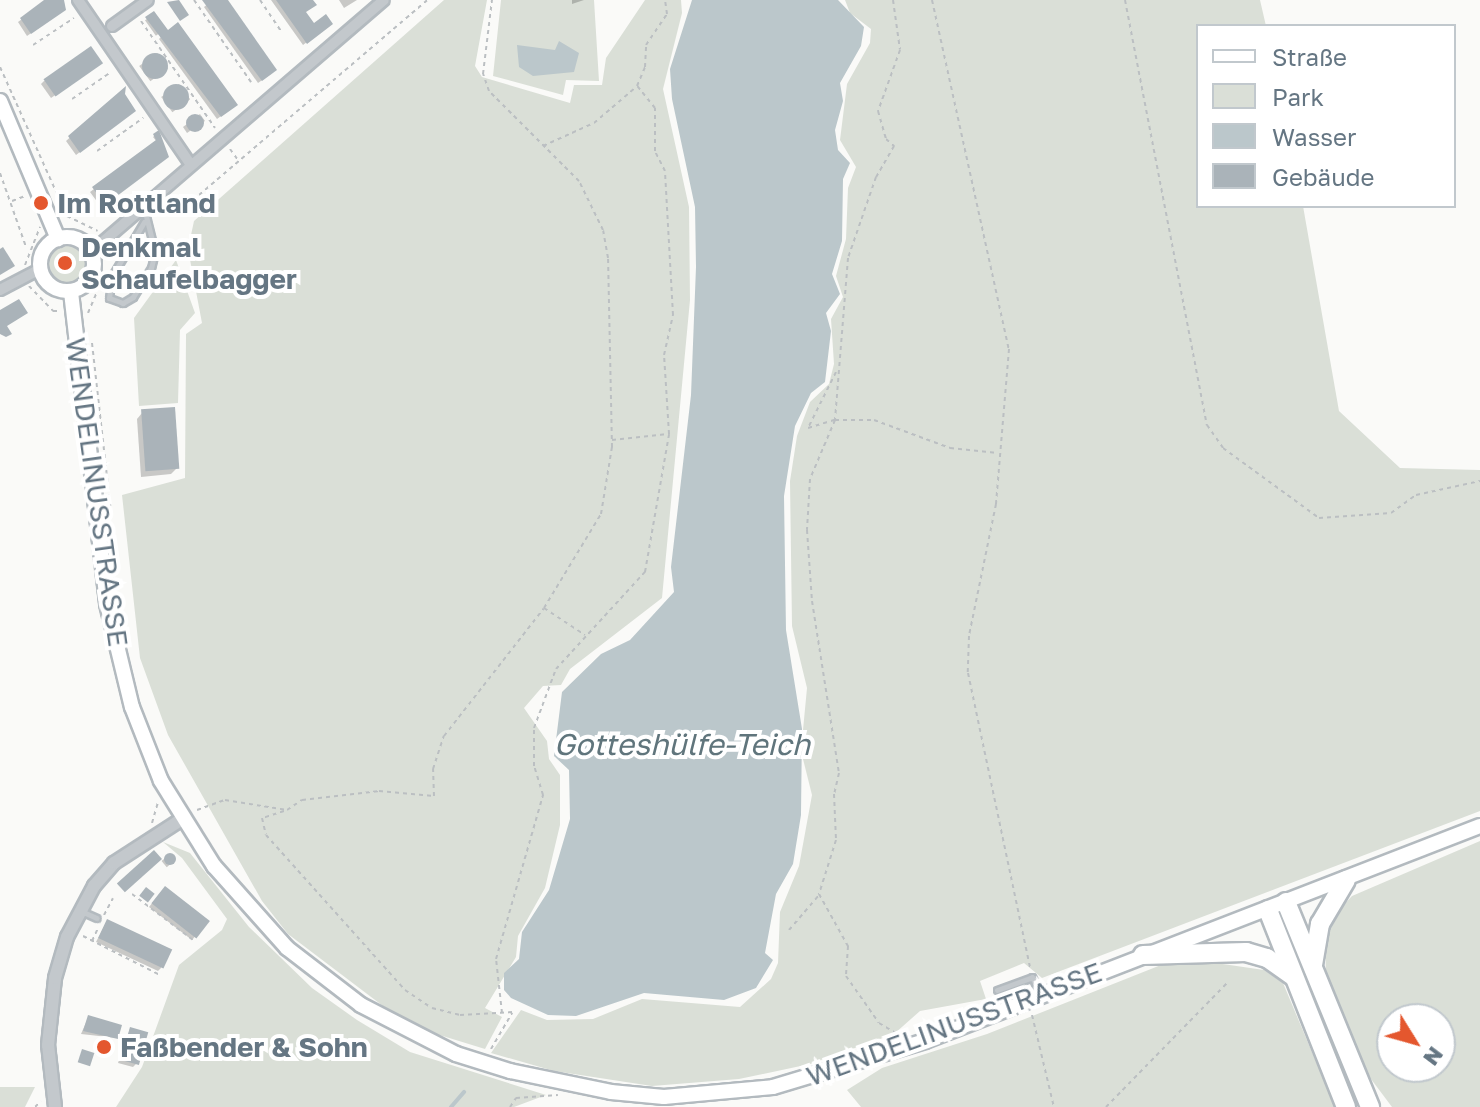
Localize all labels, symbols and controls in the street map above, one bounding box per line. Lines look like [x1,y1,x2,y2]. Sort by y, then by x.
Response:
legend [1196,24,1456,208]
text: Straße [1272,42,1347,71]
text: Park [1272,82,1324,111]
text: Wasser [1272,122,1356,151]
text: Gebäude [1272,162,1374,191]
place label: Im Rottland [57,186,216,220]
marker: Im Rottland [32,194,50,212]
place label: Denkmal Schaufelbagger [81,230,297,296]
marker: Denkmal Schaufelbagger [56,254,74,272]
street label: WENDELINUSSTRASSE [59,335,135,649]
water label: Gotteshülfe-Teich [554,726,810,762]
street label: WENDELINUSSTRASSE [802,955,1106,1093]
north arrow [1376,1003,1456,1083]
place label: Faßbender & Sohn [120,1030,368,1064]
marker: Faßbender & Sohn [95,1038,113,1056]
text: N [1418,1042,1450,1071]

